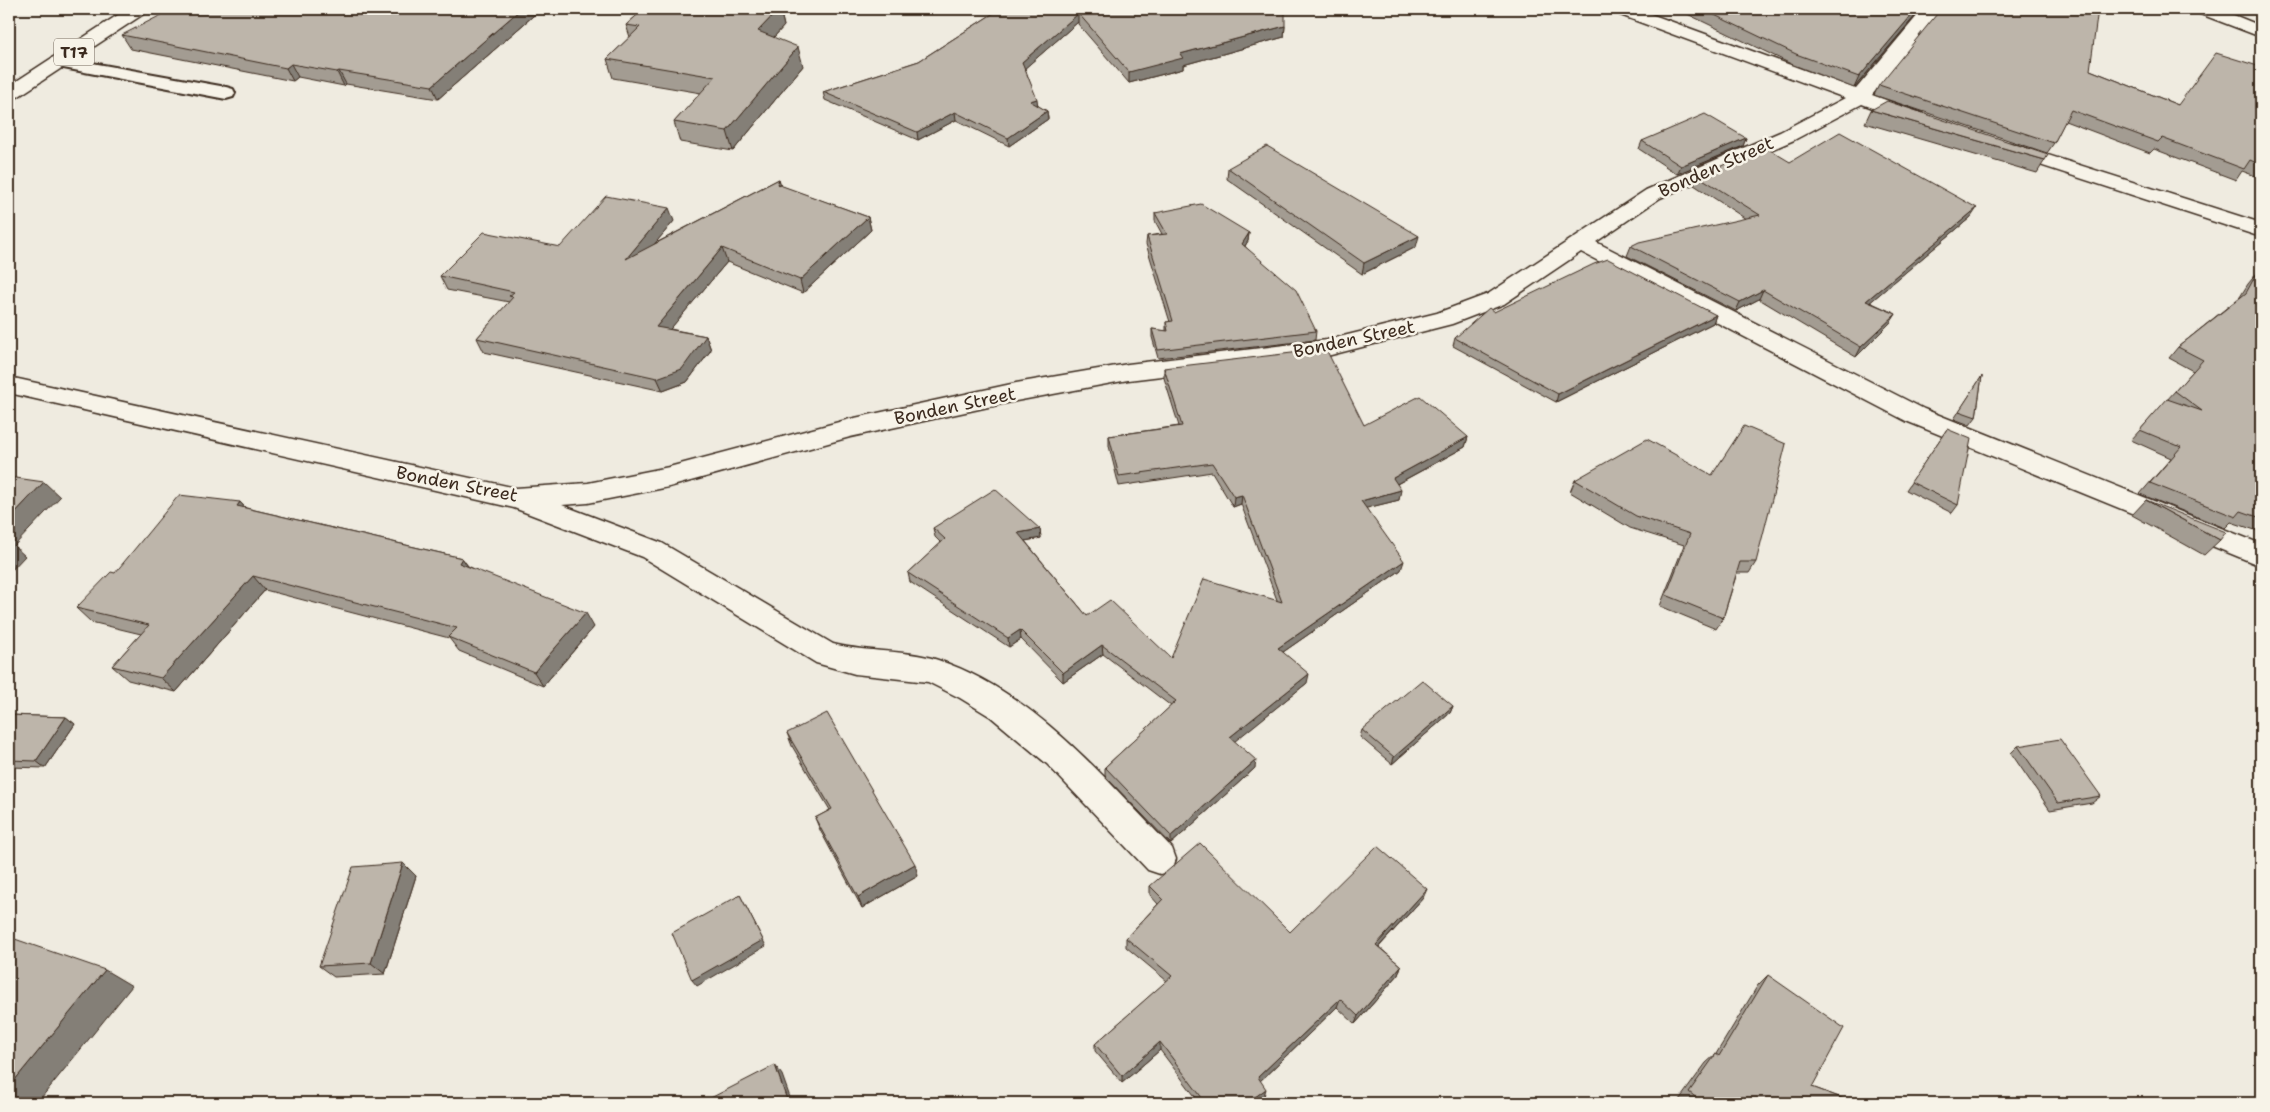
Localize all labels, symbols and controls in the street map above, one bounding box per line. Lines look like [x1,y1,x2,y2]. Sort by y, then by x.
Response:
road number: T17 [54,38,94,66]
street label: Bonden Street [1655,131,1778,203]
street label: Bonden Street [1291,314,1417,364]
street label: Bonden Street [892,381,1018,431]
street label: Bonden Street [394,460,520,508]

